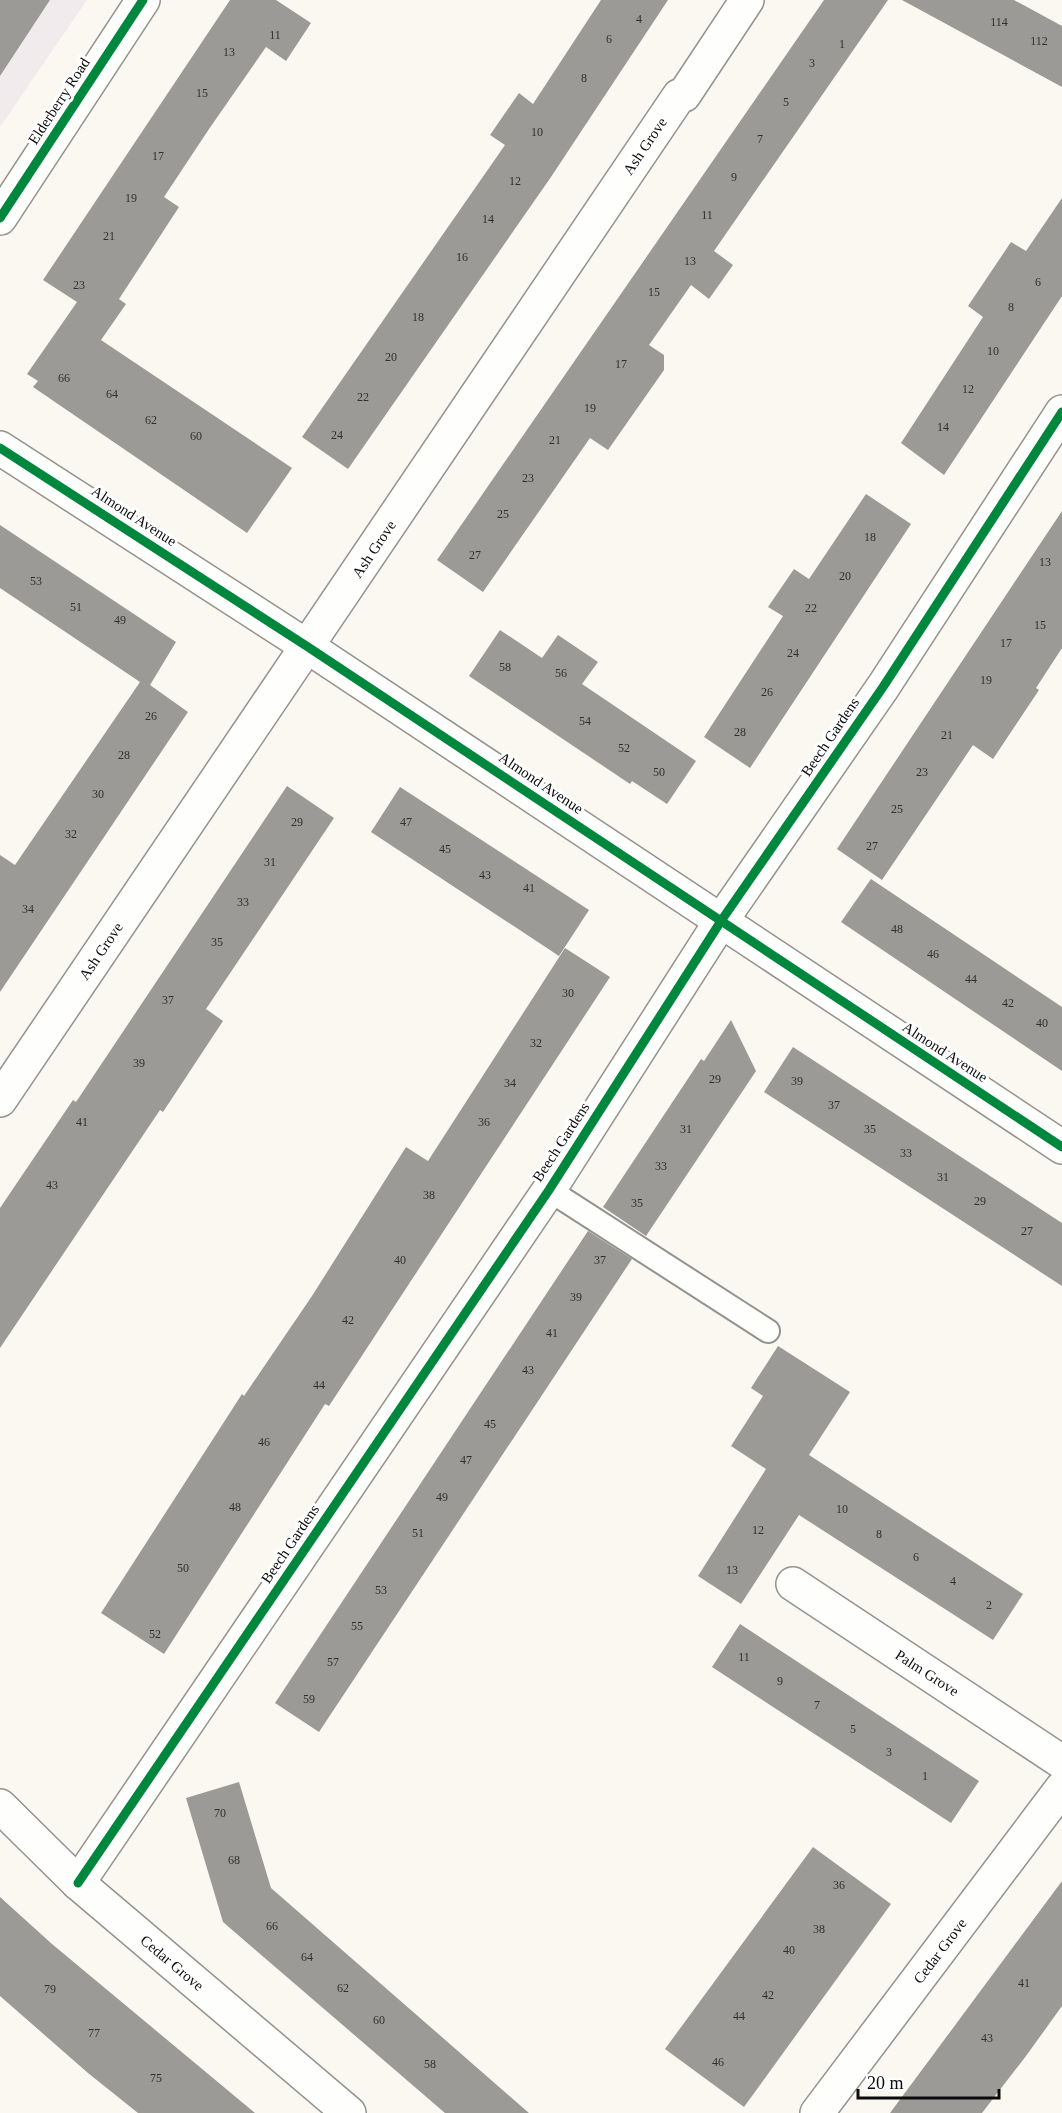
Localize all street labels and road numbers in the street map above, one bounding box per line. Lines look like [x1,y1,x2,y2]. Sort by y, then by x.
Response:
street label: Elderberry Road [25,54,93,147]
street label: Ash Grove [620,114,670,178]
street label: Almond Avenue [89,483,180,549]
street label: Ash Grove [349,517,399,581]
street label: Beech Gardens [798,695,862,779]
street label: Almond Avenue [496,749,586,817]
street label: Ash Grove [76,919,126,983]
street label: Almond Avenue [900,1019,991,1085]
street label: Beech Gardens [529,1099,593,1185]
street label: Beech Gardens [258,1502,322,1586]
street label: Palm Grove [892,1647,962,1700]
street label: Cedar Grove [910,1915,970,1987]
street label: Cedar Grove [137,1932,207,1994]

